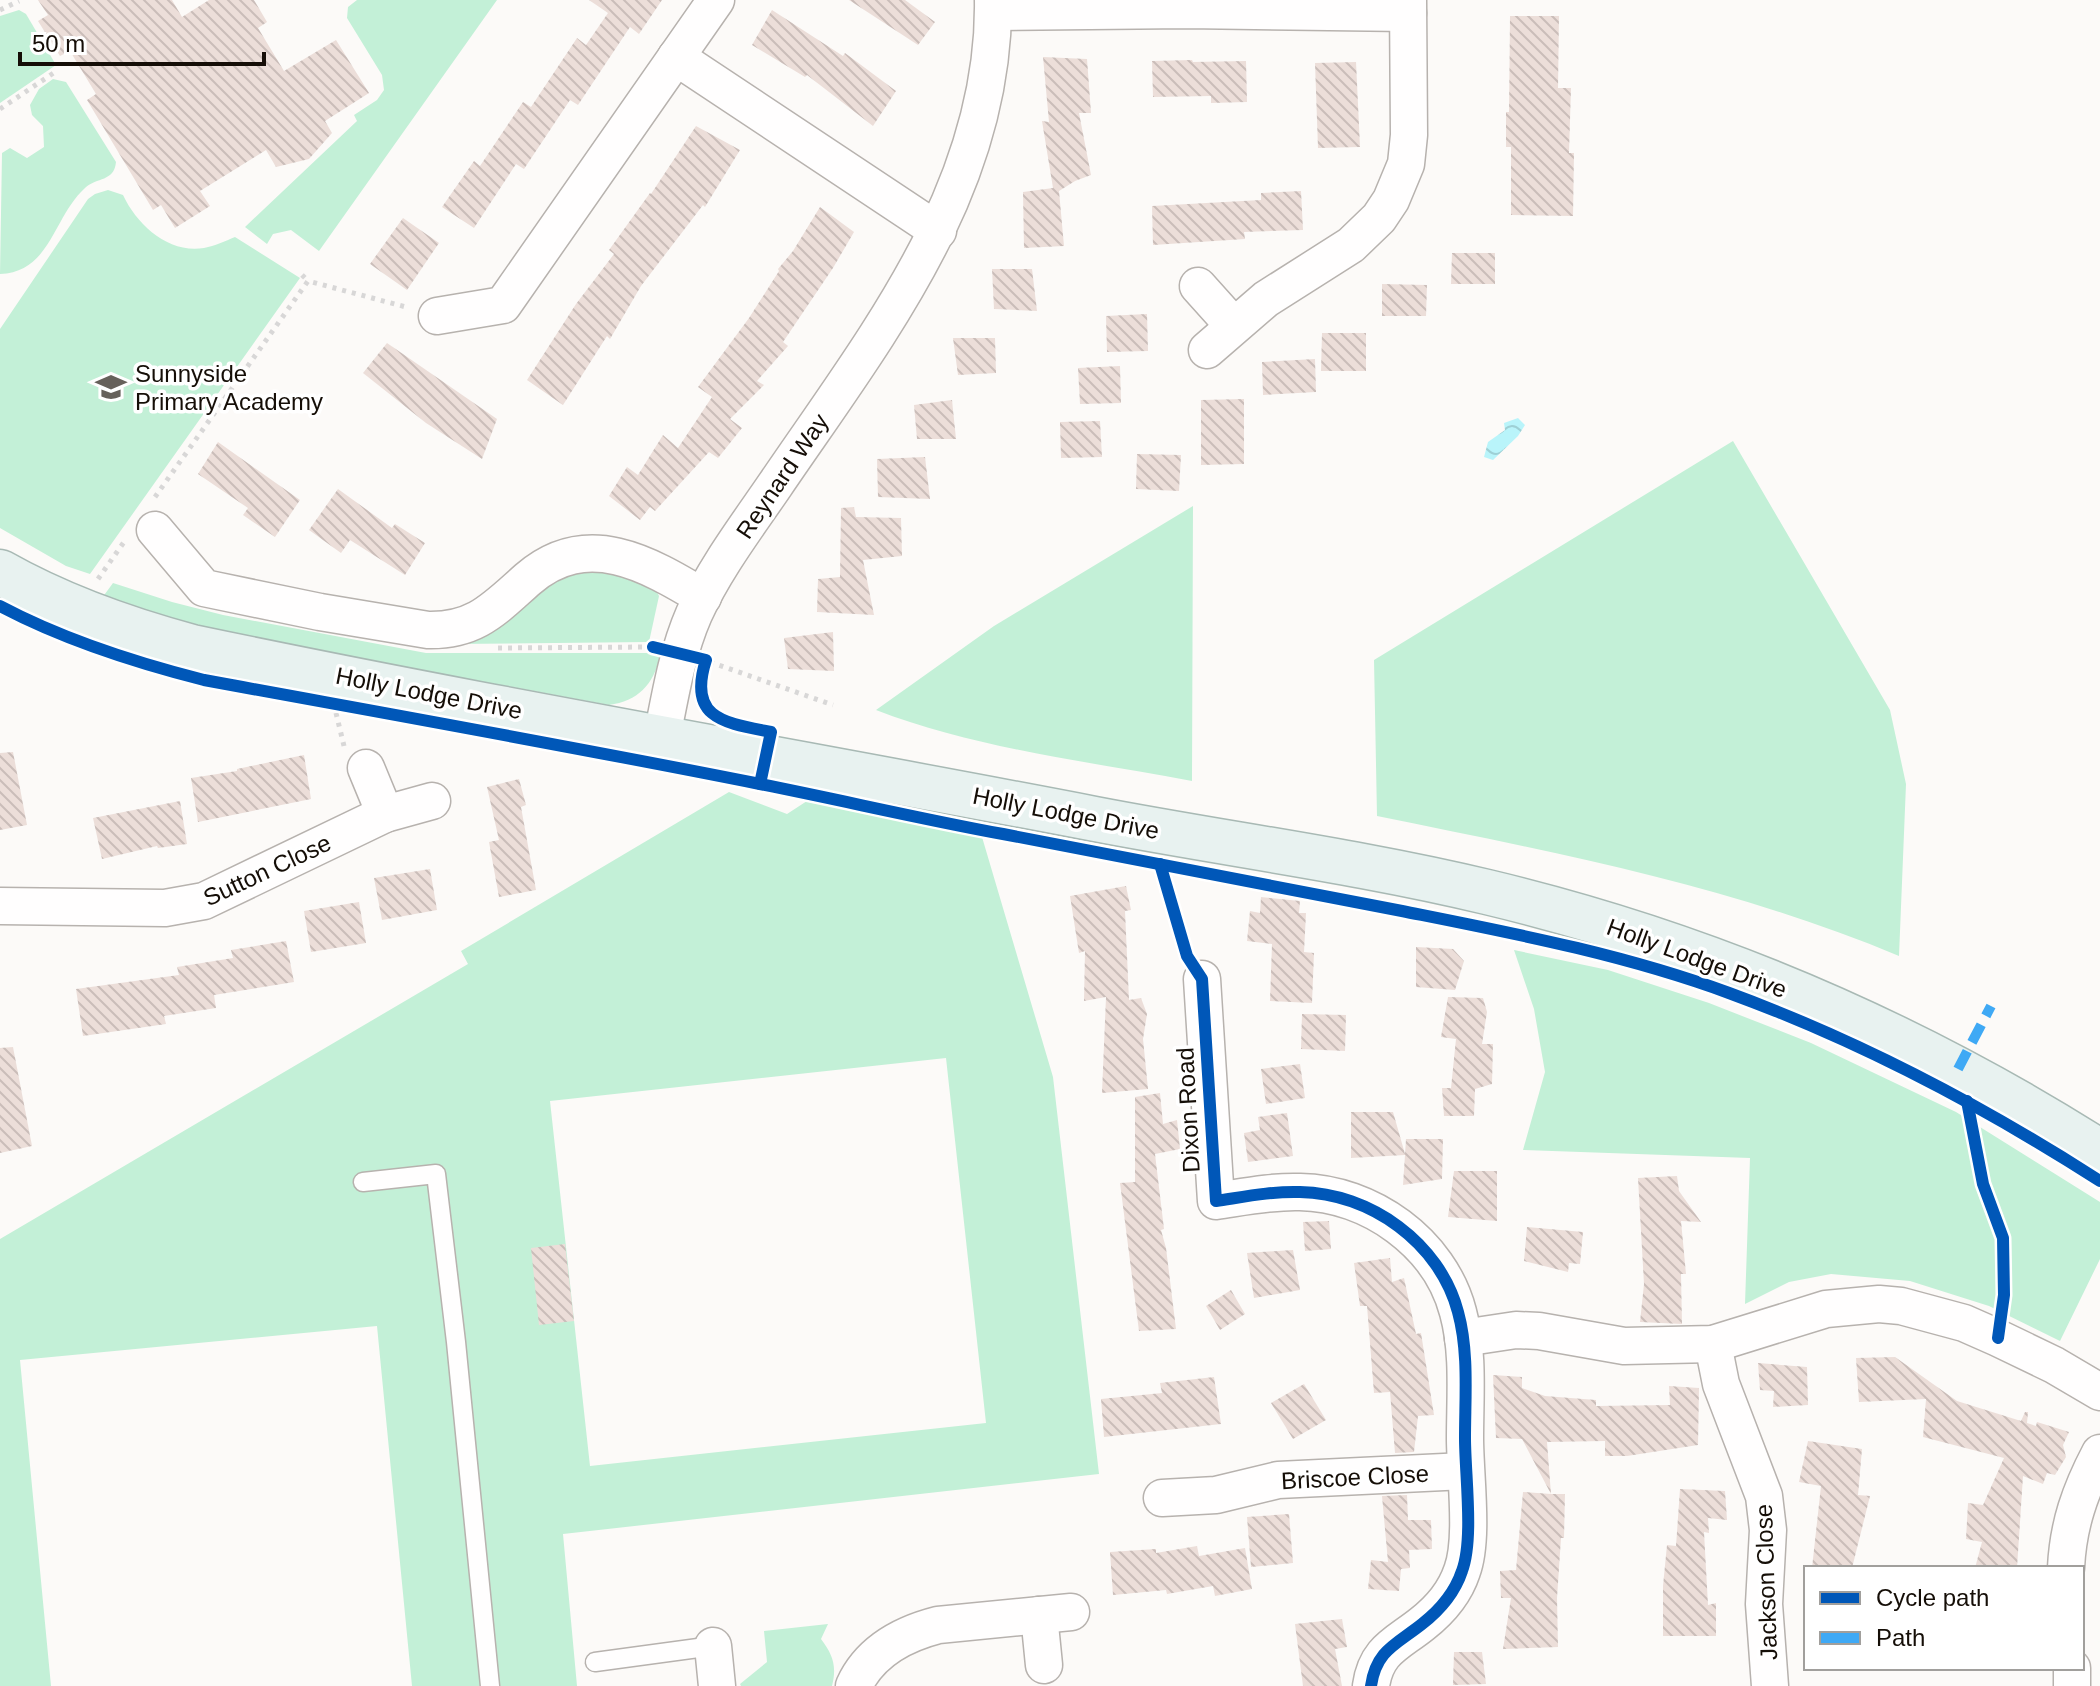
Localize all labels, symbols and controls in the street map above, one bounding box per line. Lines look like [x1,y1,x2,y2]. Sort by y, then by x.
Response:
scale bar [20,16,264,66]
text: 50 m [32,30,85,57]
place label: Sunnyside Primary Academy [135,360,323,415]
school or university icon: Sunnyside Primary Academy [94,370,128,404]
street label: Reynard Way [730,409,834,543]
street label: Holly Lodge Drive [333,662,525,724]
street label: Holly Lodge Drive [970,782,1162,844]
street label: Sutton Close [199,829,335,911]
street label: Holly Lodge Drive [1603,913,1791,1003]
street label: Dixon Road [1171,1047,1205,1173]
street label: Briscoe Close [1280,1460,1430,1494]
street label: Jackson Close [1750,1504,1782,1660]
legend [1804,1566,2084,1670]
text: Cycle path [1876,1584,1989,1611]
text: Path [1876,1624,1925,1651]

